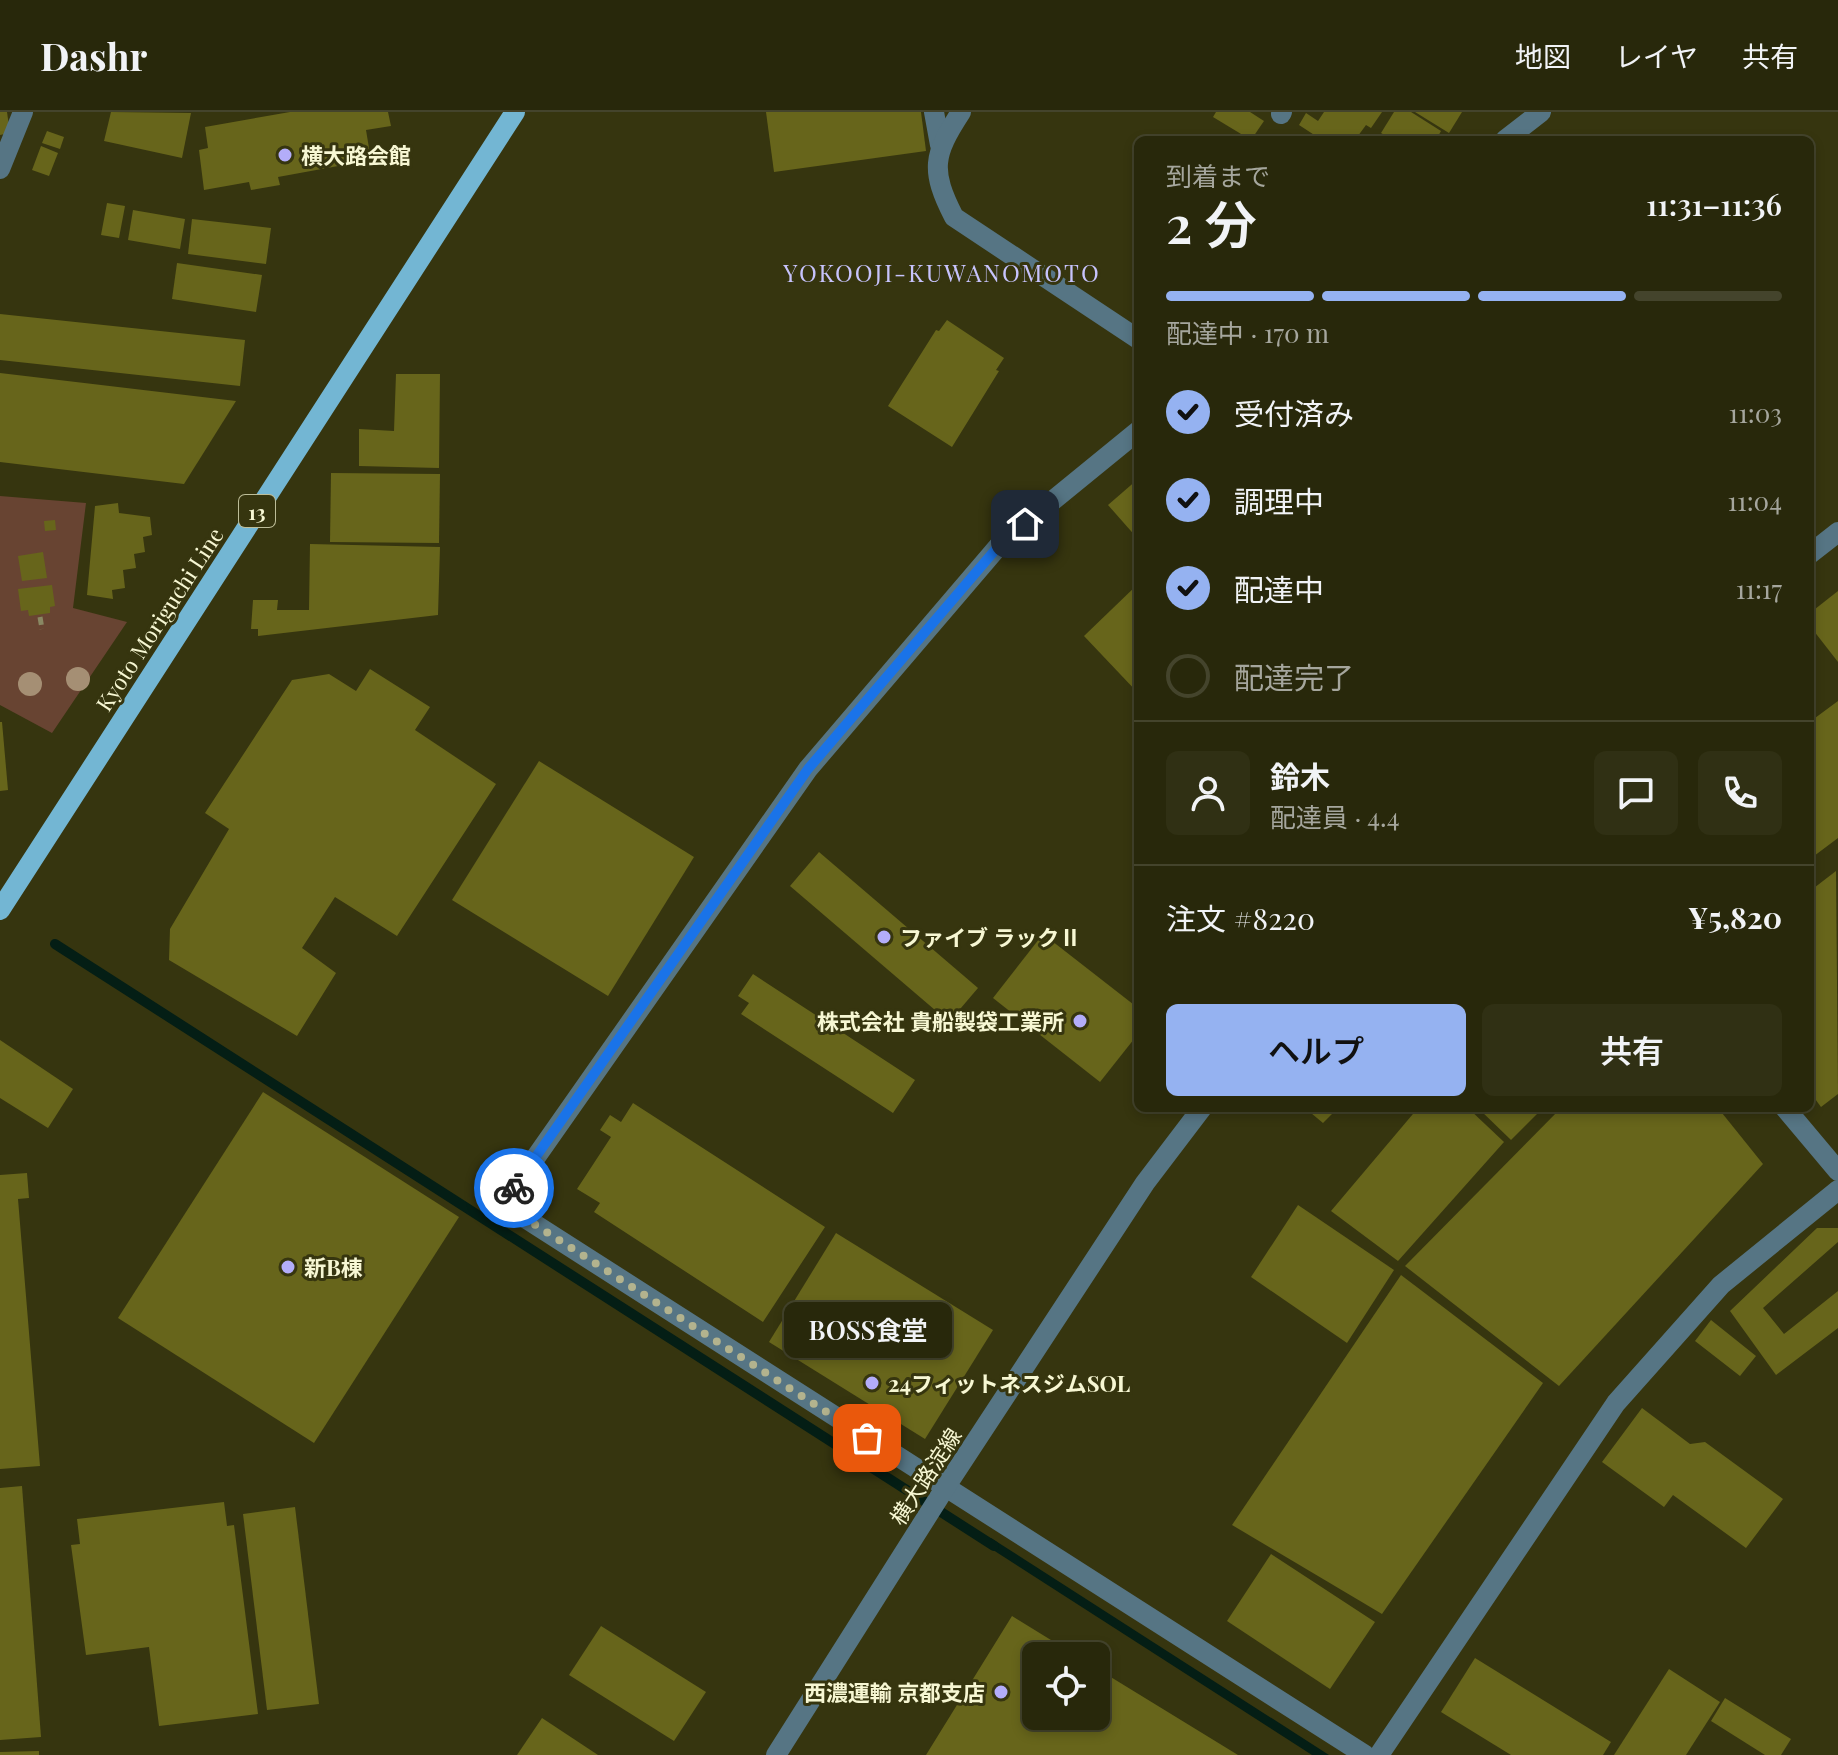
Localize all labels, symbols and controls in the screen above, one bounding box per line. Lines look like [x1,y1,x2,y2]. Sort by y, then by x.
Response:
text: Dashr [40,30,147,81]
text: 地図 [1515,37,1571,74]
text: レイヤ [1615,37,1698,74]
text: 共有 [1742,37,1798,74]
place label: 横大路会館 [301,140,411,170]
marker: 横大路会館 [276,146,294,164]
text: 到着まで [1166,158,1270,193]
text: 11:31–11:36 [1646,184,1782,224]
text: 2 分 [1166,188,1257,257]
district label: YOKOOJI-KUWANOMOTO [782,256,1101,288]
text: 配達中 · 170 m [1166,315,1329,350]
icon: check [1166,390,1210,434]
text: 受付済み [1234,393,1354,433]
text: 11:03 [1729,395,1782,430]
icon: check [1166,478,1210,522]
text: 調理中 [1234,481,1324,521]
text: 11:04 [1727,483,1782,518]
pin [991,490,1059,558]
road number: 13 [239,495,275,527]
icon: home [1003,502,1047,546]
street label: Kyoto Moriguchi Line [88,521,230,717]
icon: check [1166,566,1210,610]
text: 配達中 [1234,569,1324,609]
text: 11:17 [1736,571,1782,606]
text: 配達完了 [1234,657,1354,697]
button: person [1166,751,1250,835]
button: chat [1594,751,1678,835]
button: phone [1698,751,1782,835]
text: 鈴木 [1270,756,1330,796]
text: 配達員 · 4.4 [1270,799,1399,834]
text: ¥5,820 [1688,897,1782,937]
text: 注文 #8220 [1166,898,1315,938]
place label: ファイブ ラックⅡ [900,922,1081,952]
marker: ファイブ ラックⅡ [875,928,893,946]
button: ヘルプ [1166,1004,1466,1096]
button: 共有 [1482,1004,1782,1096]
place label: 株式会社 貴船製袋工業所 [817,1006,1064,1036]
marker: 株式会社 貴船製袋工業所 [1071,1012,1089,1030]
courier [474,1148,554,1228]
icon: bike [492,1166,536,1210]
place label: 新B棟 [304,1252,363,1282]
marker: 新B棟 [279,1258,297,1276]
callout: BOSS食堂 [783,1302,951,1358]
text: BOSS食堂 [809,1312,927,1347]
place label: 24フィットネスジムSOL [888,1368,1130,1398]
marker: 24フィットネスジムSOL [863,1374,881,1392]
pin [833,1404,901,1472]
icon: bag [845,1416,889,1460]
street label: 横大路淀線 [882,1422,968,1530]
map controls [1022,1642,1110,1730]
button: locate [1022,1642,1110,1730]
place label: 西濃運輸 京都支店 [804,1677,985,1707]
marker: 西濃運輸 京都支店 [992,1683,1010,1701]

